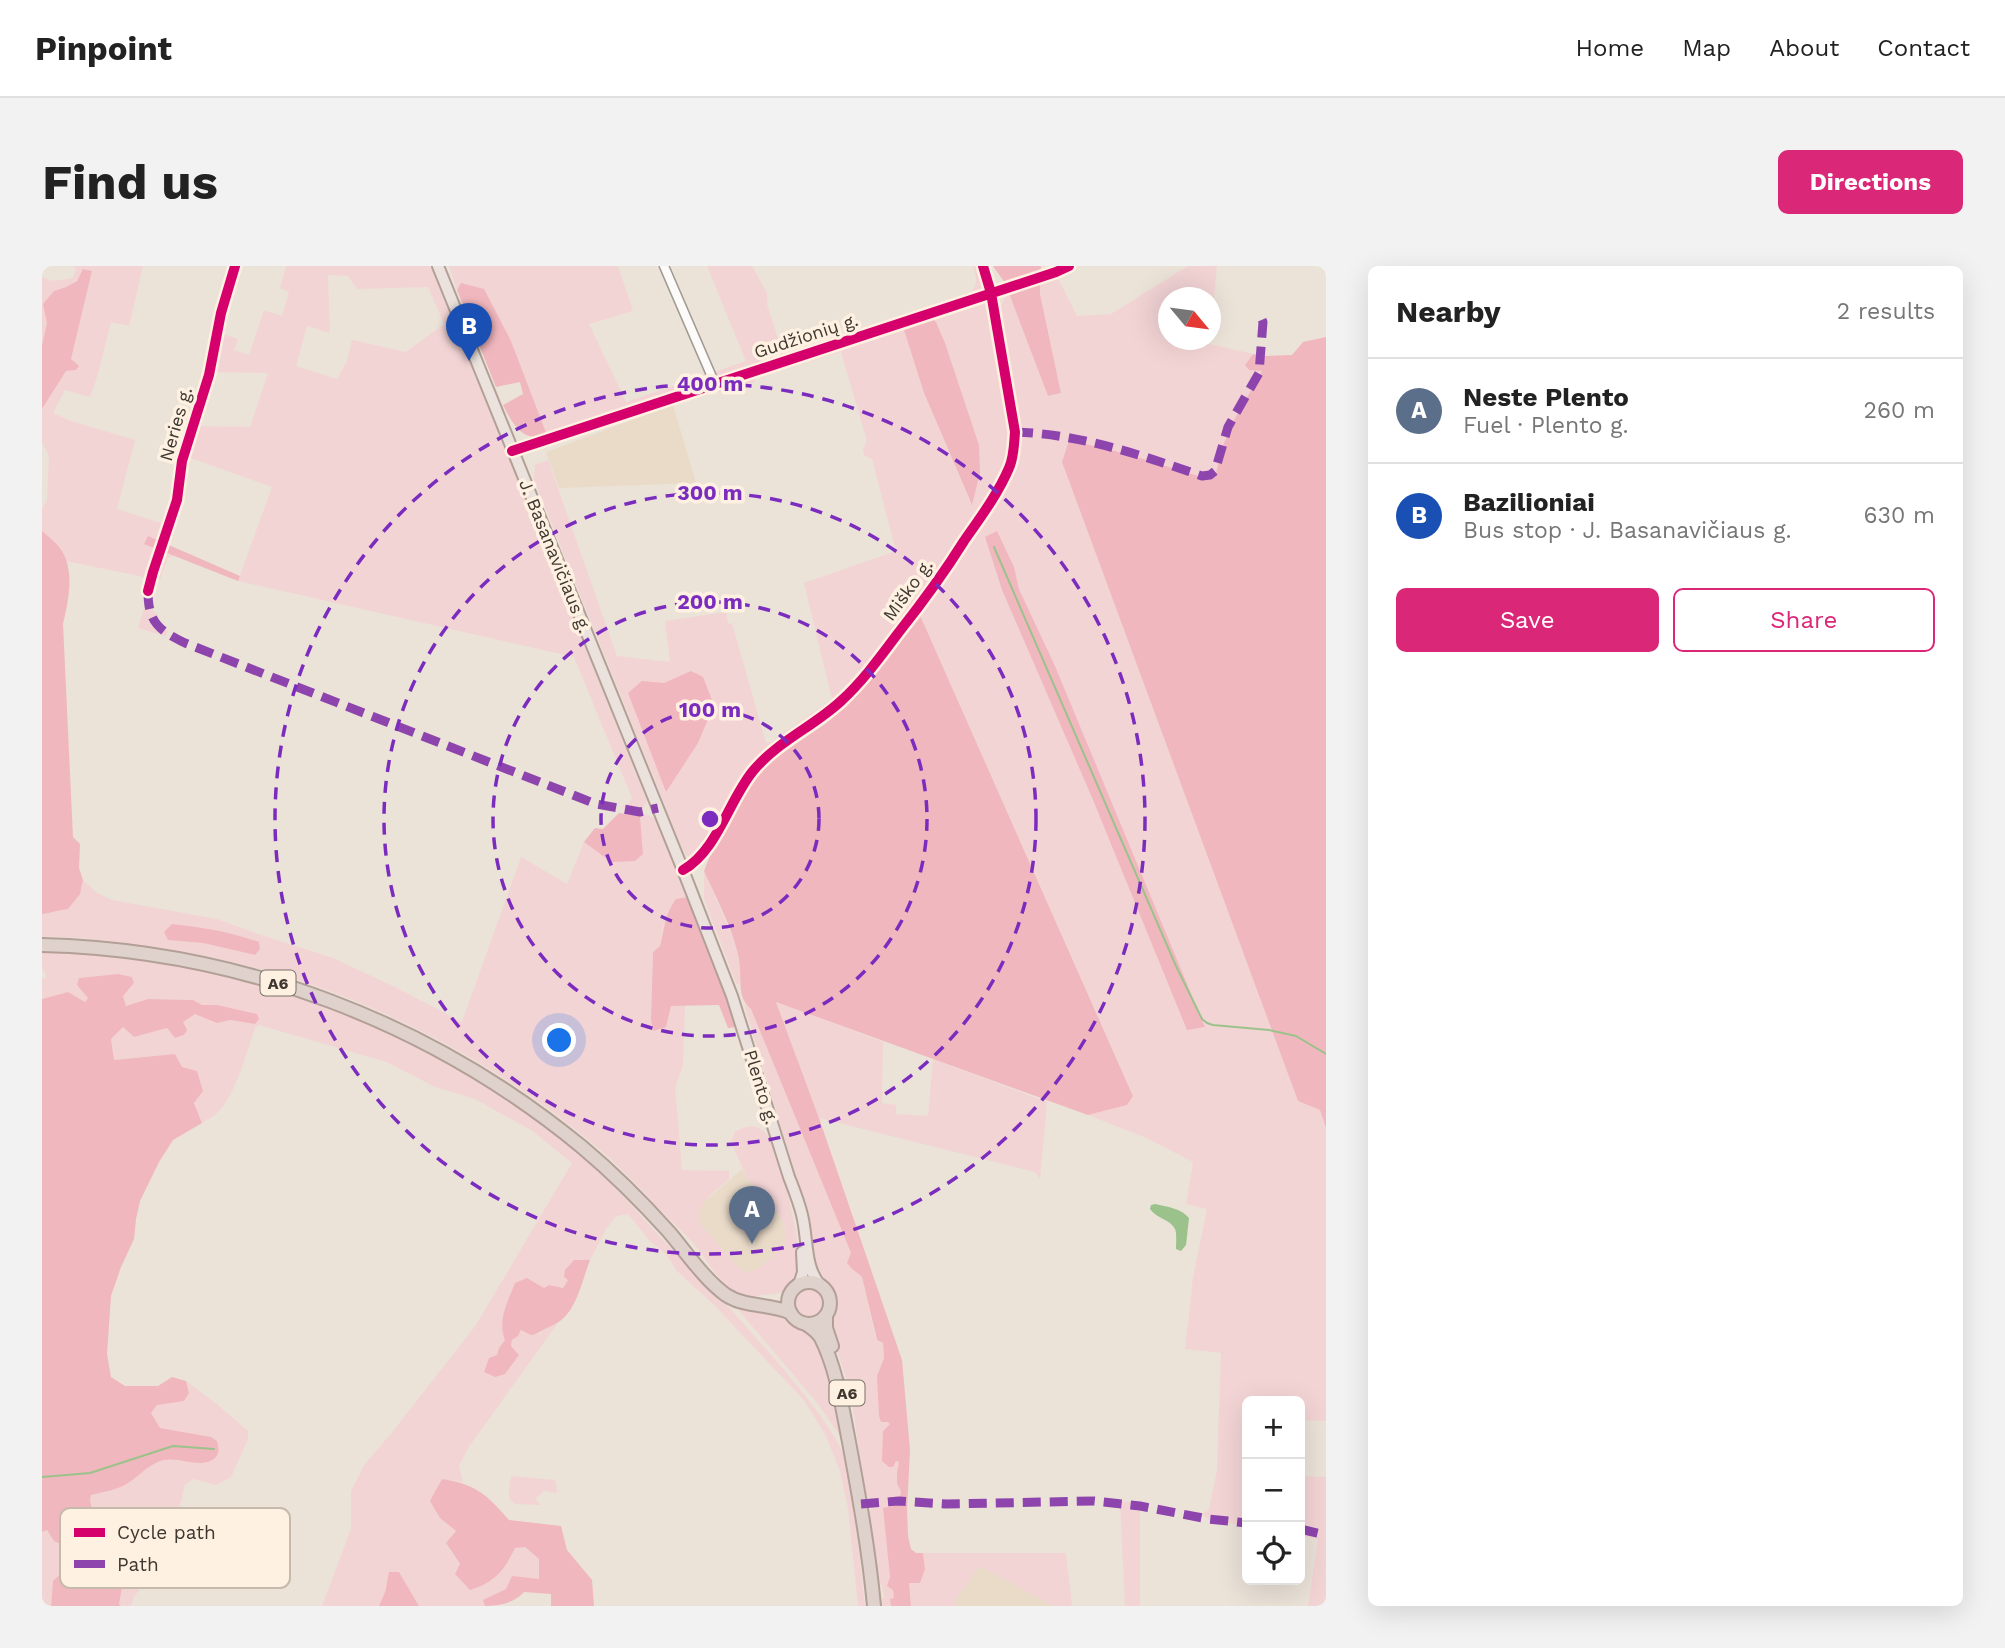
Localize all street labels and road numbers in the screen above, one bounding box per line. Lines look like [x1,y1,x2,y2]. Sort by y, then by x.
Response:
street label: Gudžionių g. [751,309,861,362]
street label: Neries g. [155,384,196,463]
street label: J. Basanavičiaus g. [515,476,596,636]
street label: Miško g. [878,555,937,625]
road number: A6 [260,970,296,996]
street label: Plento g. [740,1047,783,1127]
road number: A6 [830,1380,864,1406]

